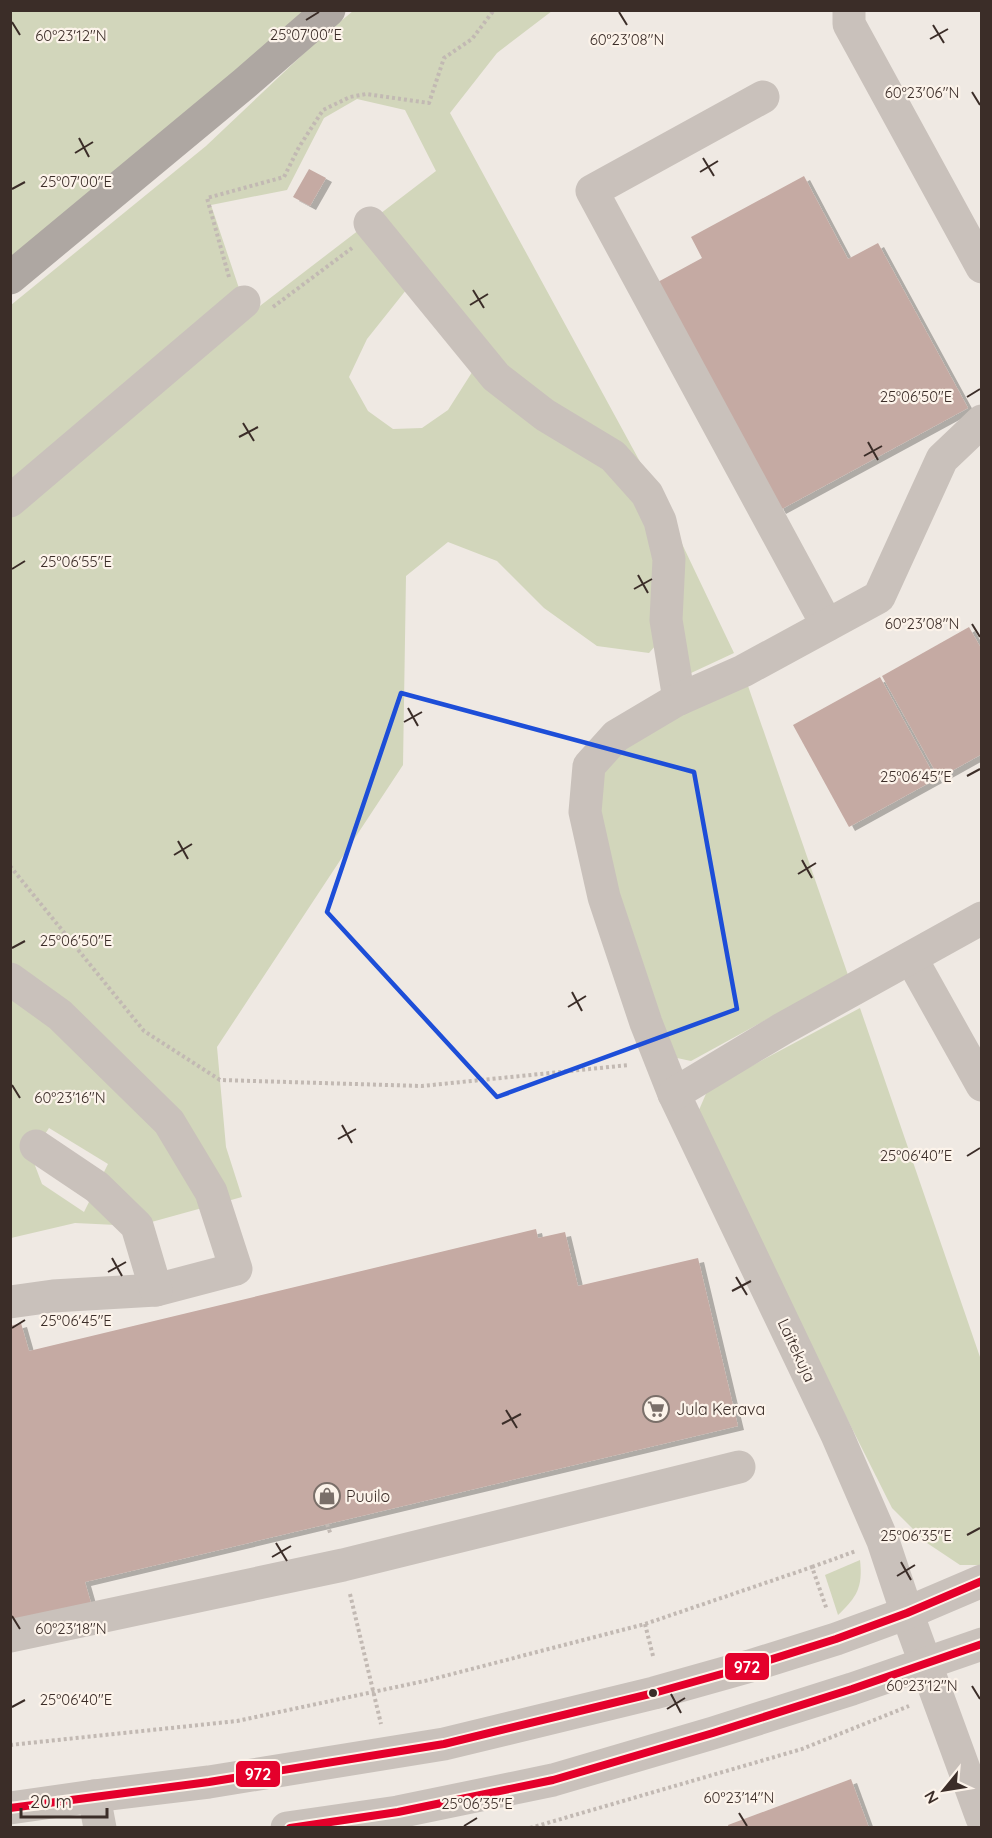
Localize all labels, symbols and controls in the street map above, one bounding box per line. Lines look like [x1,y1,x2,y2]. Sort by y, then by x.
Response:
text: 25°07'00"E [270,25,342,44]
text: 60°23'12"N [35,26,107,45]
text: 60°23'08"N [590,30,664,49]
text: 60°23'06"N [885,83,959,102]
text: 25°07'00"E [40,172,112,191]
text: 25°06'50"E [880,387,952,406]
text: 25°06'55"E [40,552,112,571]
text: 60°23'08"N [885,614,959,633]
text: 25°06'45"E [880,767,952,786]
text: 25°06'50"E [40,931,112,950]
text: 60°23'16"N [34,1088,106,1107]
text: 25°06'40"E [880,1146,952,1165]
text: 25°06'45"E [40,1311,112,1330]
street label: Laitekuja [774,1315,820,1385]
supermarket icon: Jula Kerava [641,1394,671,1424]
place label: Jula Kerava [676,1399,765,1419]
shop icon: Puuilo [312,1481,342,1511]
place label: Puuilo [346,1486,390,1506]
text: 25°06'35"E [880,1526,952,1545]
text: 60°23'18"N [35,1619,107,1638]
line badge: 972 [724,1652,770,1681]
text: 972 [734,1657,760,1677]
text: 60°23'12"N [886,1676,958,1695]
unlabelled marker [647,1687,659,1699]
text: 25°06'40"E [40,1690,112,1709]
line badge: 972 [235,1760,281,1788]
north arrow [914,1760,974,1820]
text: 972 [245,1764,271,1784]
scale bar [21,1781,106,1819]
text: N [919,1787,943,1808]
text: 60°23'14"N [704,1788,774,1807]
text: 20 m [30,1790,72,1813]
text: 25°06'35"E [441,1794,513,1813]

